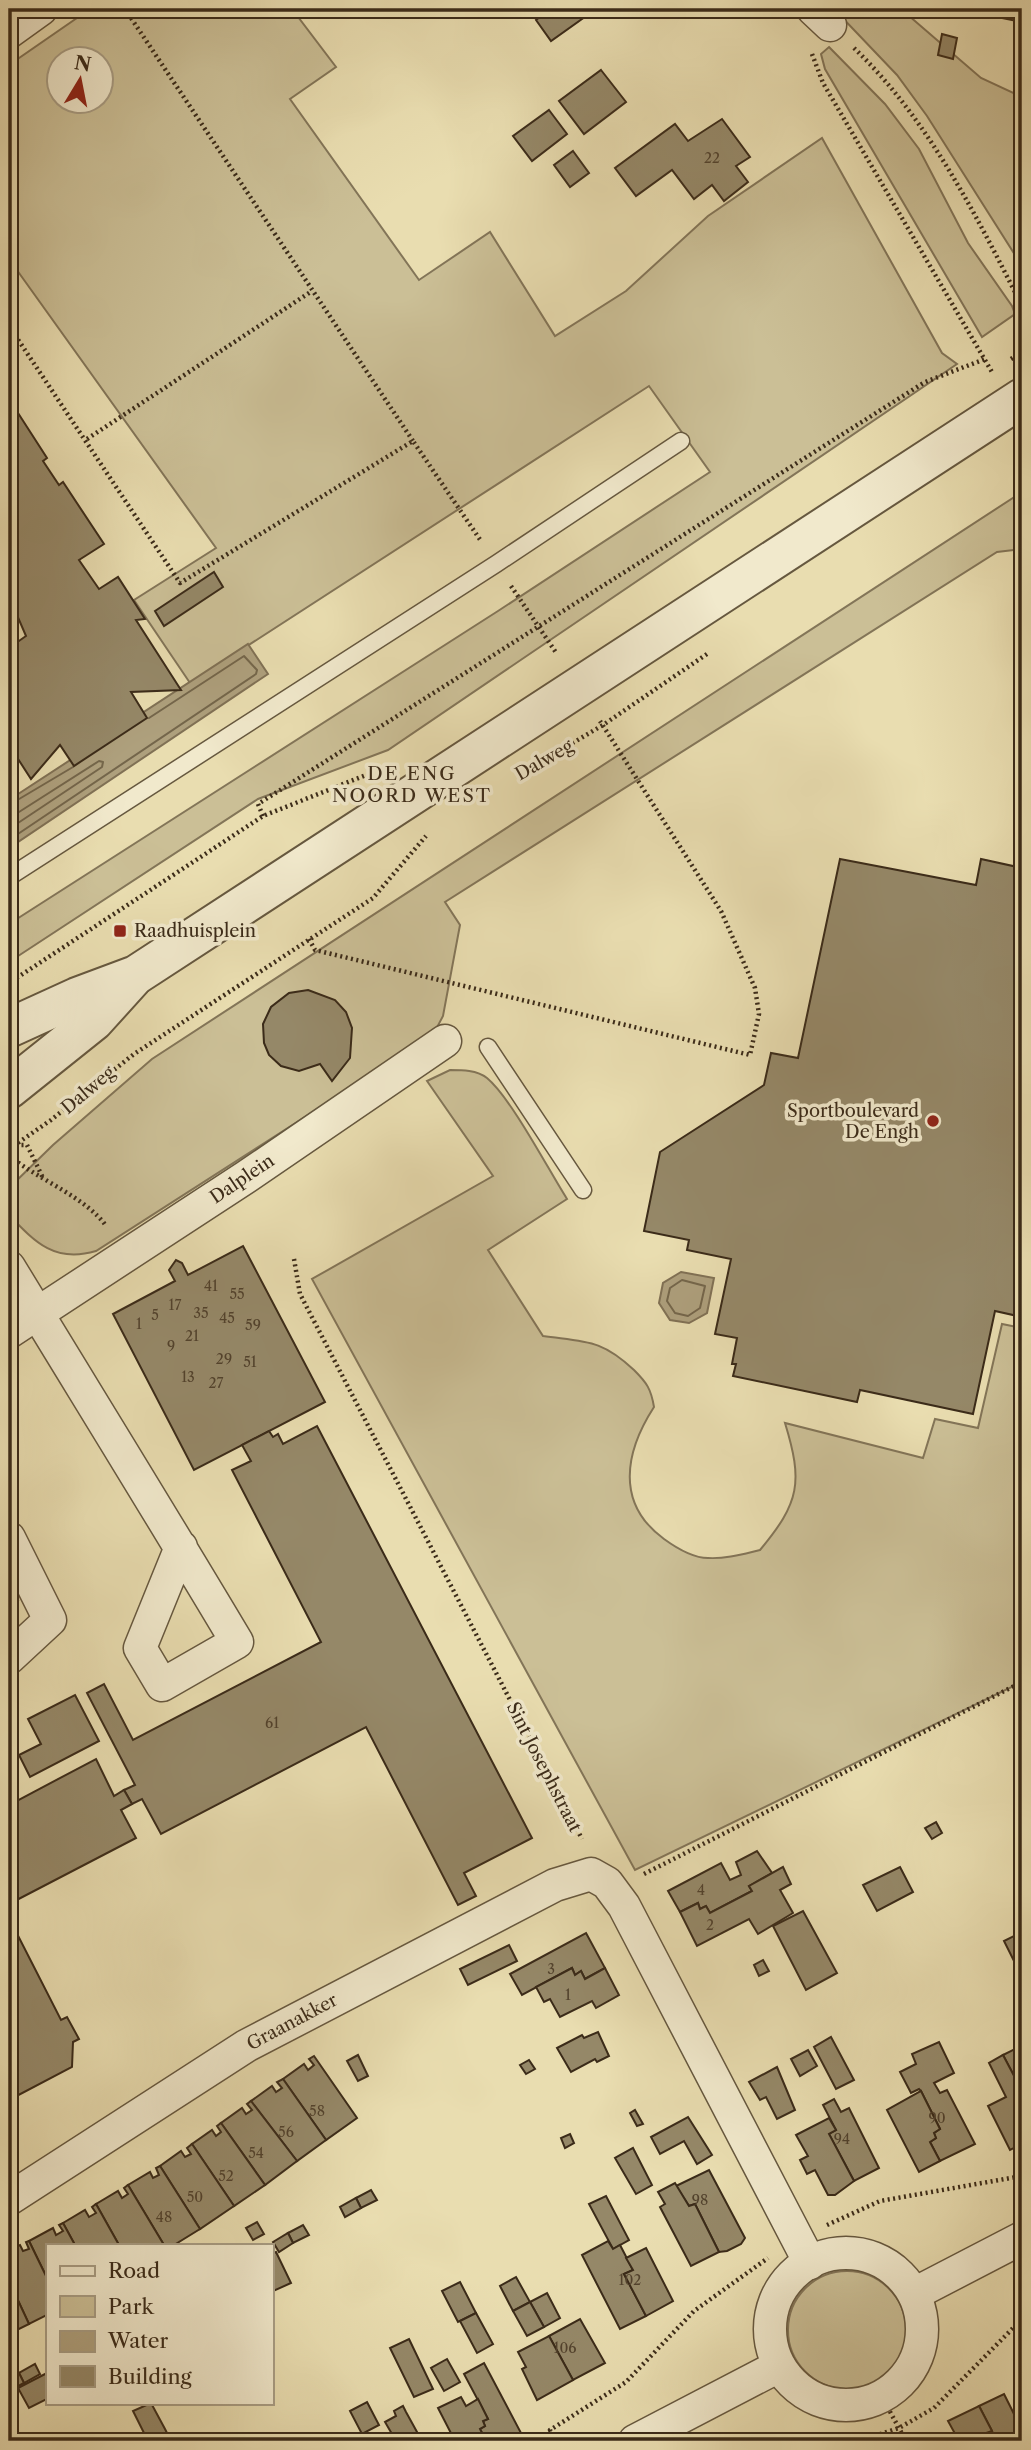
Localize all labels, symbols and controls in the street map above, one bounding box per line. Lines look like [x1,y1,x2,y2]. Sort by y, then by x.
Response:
north arrow [46,46,116,116]
text: N [73,51,93,77]
house number: 22 [704,149,720,167]
street label: Dalweg [511,734,577,785]
district label: DE ENG NOORD WEST [332,762,492,807]
place label: Raadhuisplein [134,920,256,942]
marker: Raadhuisplein [112,923,128,939]
street label: Dalweg [57,1061,120,1119]
place label: Sportboulevard De Engh [787,1100,919,1143]
marker: Sportboulevard De Engh [925,1113,941,1129]
street label: Dalplein [206,1150,278,1208]
house number: 41 [204,1277,218,1295]
house number: 55 [229,1285,245,1303]
house number: 17 [169,1296,181,1314]
house number: 35 [193,1304,209,1322]
house number: 5 [151,1306,159,1324]
house number: 45 [219,1309,235,1327]
house number: 1 [136,1315,142,1333]
house number: 59 [245,1316,261,1334]
house number: 21 [185,1327,199,1345]
house number: 9 [167,1337,175,1355]
house number: 29 [216,1350,232,1368]
house number: 51 [243,1353,257,1371]
house number: 13 [181,1368,195,1386]
house number: 27 [209,1374,224,1392]
street label: Sint Josephstraat [502,1698,587,1836]
house number: 61 [265,1714,279,1732]
house number: 4 [697,1881,705,1899]
house number: 2 [706,1916,714,1934]
house number: 3 [547,1960,555,1978]
house number: 1 [565,1986,571,2004]
street label: Graanakker [243,1989,341,2055]
house number: 58 [309,2102,325,2120]
house number: 90 [928,2109,946,2127]
house number: 56 [278,2123,294,2141]
house number: 94 [834,2130,850,2148]
house number: 54 [248,2144,264,2162]
house number: 52 [218,2167,234,2185]
house number: 50 [187,2188,203,2206]
house number: 98 [692,2191,708,2209]
house number: 48 [156,2208,172,2226]
legend [46,2244,273,2404]
text: Road [108,2258,160,2283]
house number: 102 [619,2271,641,2289]
text: Park [108,2294,154,2319]
text: Water [107,2328,168,2353]
house number: 106 [554,2339,576,2357]
text: Building [108,2364,193,2389]

